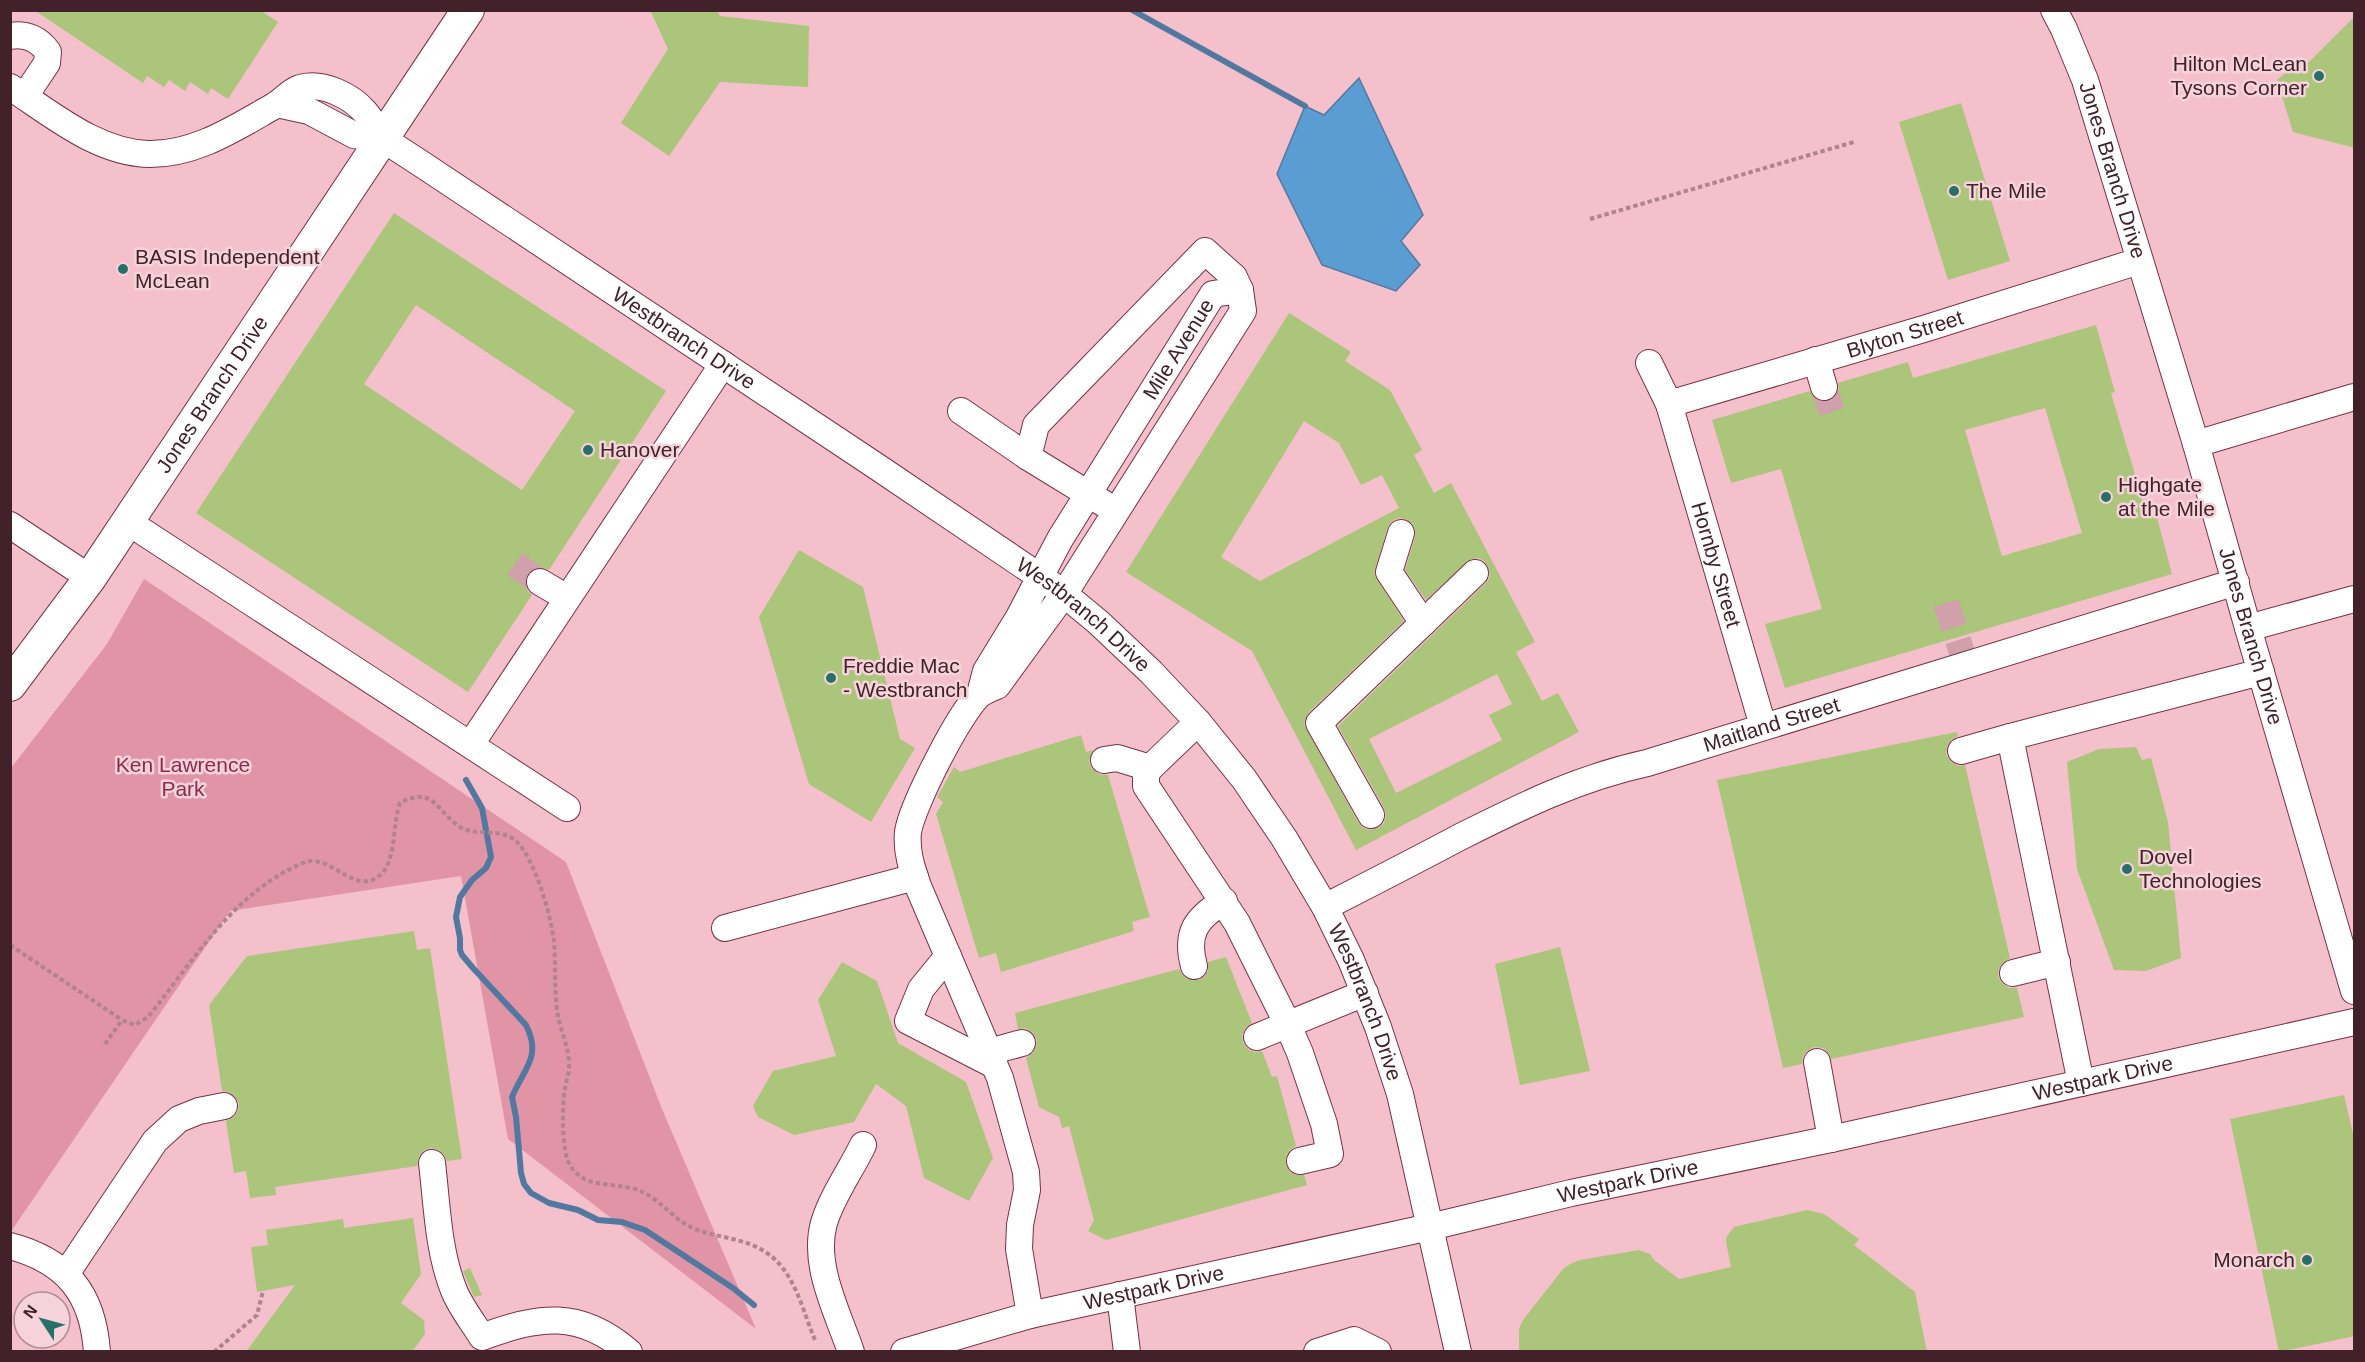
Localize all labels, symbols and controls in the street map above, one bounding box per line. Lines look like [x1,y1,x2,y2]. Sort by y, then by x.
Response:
place label: Hilton McLean Tysons Corner [2170,52,2307,99]
marker: Hilton McLean Tysons Corner [2312,69,2326,83]
street label: Jones Branch Drive [2075,79,2151,261]
place label: The Mile [1966,179,2047,202]
marker: The Mile [1947,184,1961,198]
place label: BASIS Independent McLean [135,245,320,292]
marker: BASIS Independent McLean [116,262,130,276]
street label: Westbranch Drive [608,282,760,394]
street label: Mile Avenue [1138,294,1218,403]
street label: Blyton Street [1844,305,1966,362]
street label: Jones Branch Drive [151,312,272,477]
place label: Hanover [600,438,679,461]
marker: Hanover [581,443,595,457]
place label: Highgate at the Mile [2118,473,2215,520]
marker: Highgate at the Mile [2099,490,2113,504]
street label: Hornby Street [1687,499,1746,630]
street label: Jones Branch Drive [2215,545,2288,727]
street label: Westbranch Drive [1012,552,1155,676]
place label: Freddie Mac - Westbranch [843,654,968,701]
marker: Freddie Mac - Westbranch [824,671,838,685]
street label: Maitland Street [1700,692,1842,756]
park label: Ken Lawrence Park [116,753,250,800]
place label: Dovel Technologies [2139,845,2262,892]
marker: Dovel Technologies [2120,862,2134,876]
street label: Westbranch Drive [1324,920,1407,1083]
street label: Westpark Drive [2030,1051,2175,1105]
street label: Westpark Drive [1555,1155,1700,1207]
place label: Monarch [2213,1248,2295,1271]
marker: Monarch [2300,1253,2314,1267]
street label: Westpark Drive [1081,1261,1226,1314]
north arrow [12,1290,72,1350]
text: N [20,1302,41,1321]

